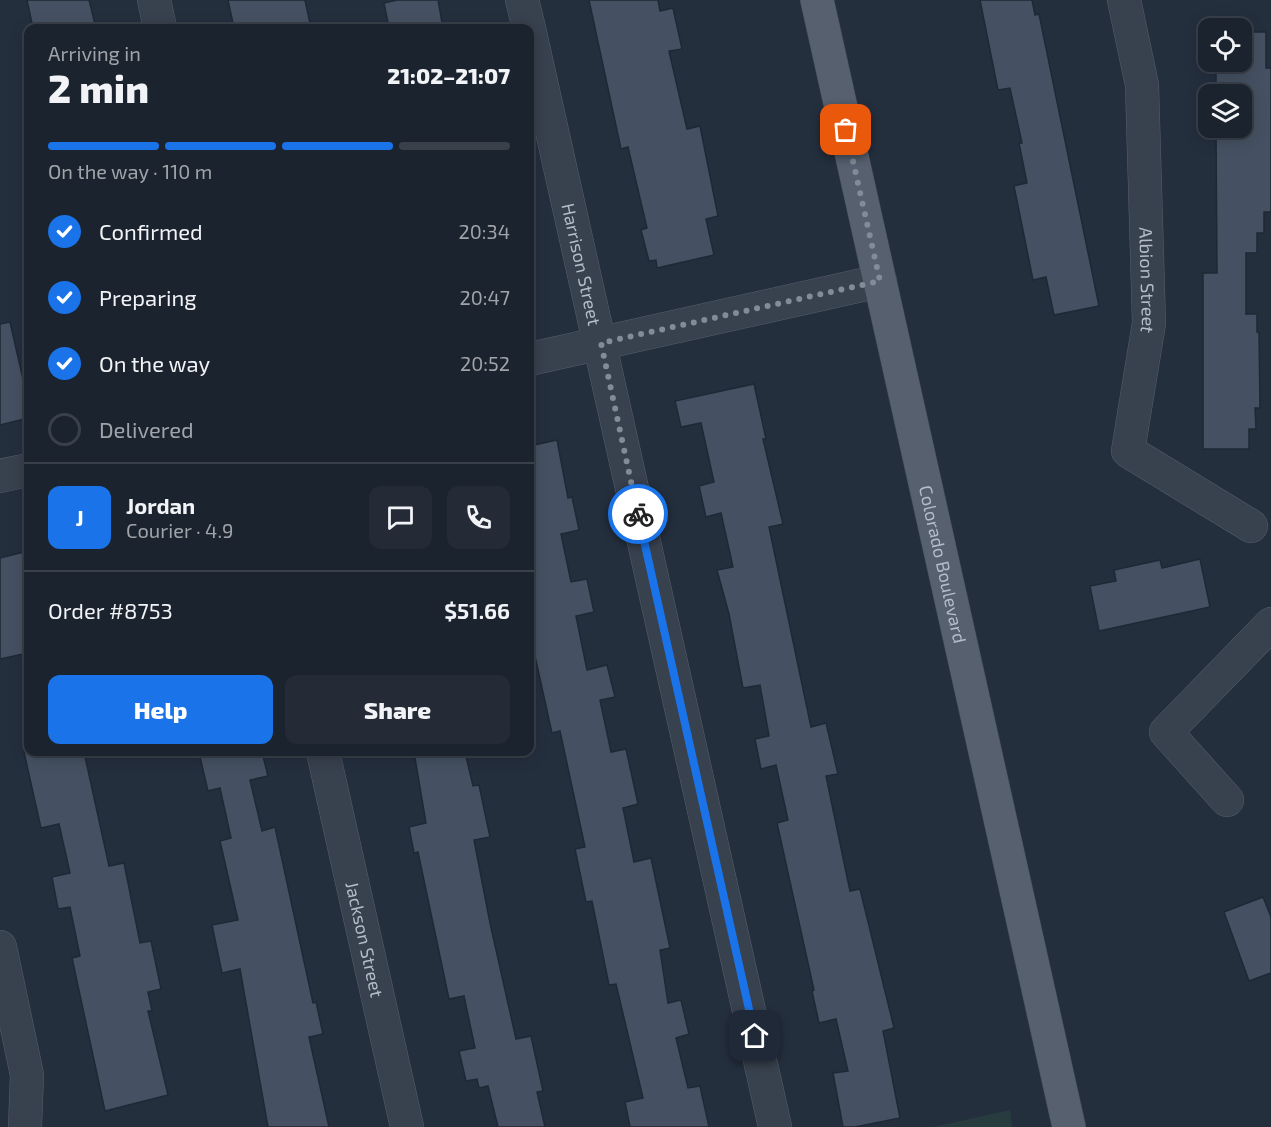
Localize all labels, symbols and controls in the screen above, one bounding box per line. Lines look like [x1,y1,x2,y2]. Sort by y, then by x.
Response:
map controls [1198,18,1252,138]
button: locate [1198,18,1252,72]
text: Arriving in [48,41,141,65]
text: 21:02–21:07 [387,62,510,88]
text: 2 min [48,64,149,111]
button: layers [1198,84,1252,138]
pin [820,104,871,155]
icon: bag [829,113,862,146]
text: On the way · 110 m [48,159,212,183]
street label: Harrison Street [557,201,606,328]
icon: check [48,215,81,248]
text: Confirmed [99,218,203,244]
text: 20:34 [459,219,510,243]
street label: Albion Street [1135,227,1160,335]
icon: check [48,281,81,314]
text: Preparing [99,284,197,310]
text: 20:47 [459,285,510,309]
icon: check [48,347,81,380]
text: On the way [99,350,210,376]
text: 20:52 [460,351,510,375]
text: Delivered [99,416,194,442]
street label: Colorado Boulevard [915,483,971,645]
courier [608,484,668,544]
button: chat [369,486,432,549]
button: phone [447,486,510,549]
text: Jordan [126,492,195,518]
icon: bike [622,498,655,531]
text: J [75,504,84,530]
text: Courier · 4.9 [126,518,233,542]
text: Order #8753 [48,597,173,623]
text: $51.66 [444,597,510,623]
button: Help [48,675,273,744]
button: Share [285,675,510,744]
street label: Jackson Street [341,879,389,999]
pin [729,1010,780,1061]
icon: home [738,1019,771,1052]

